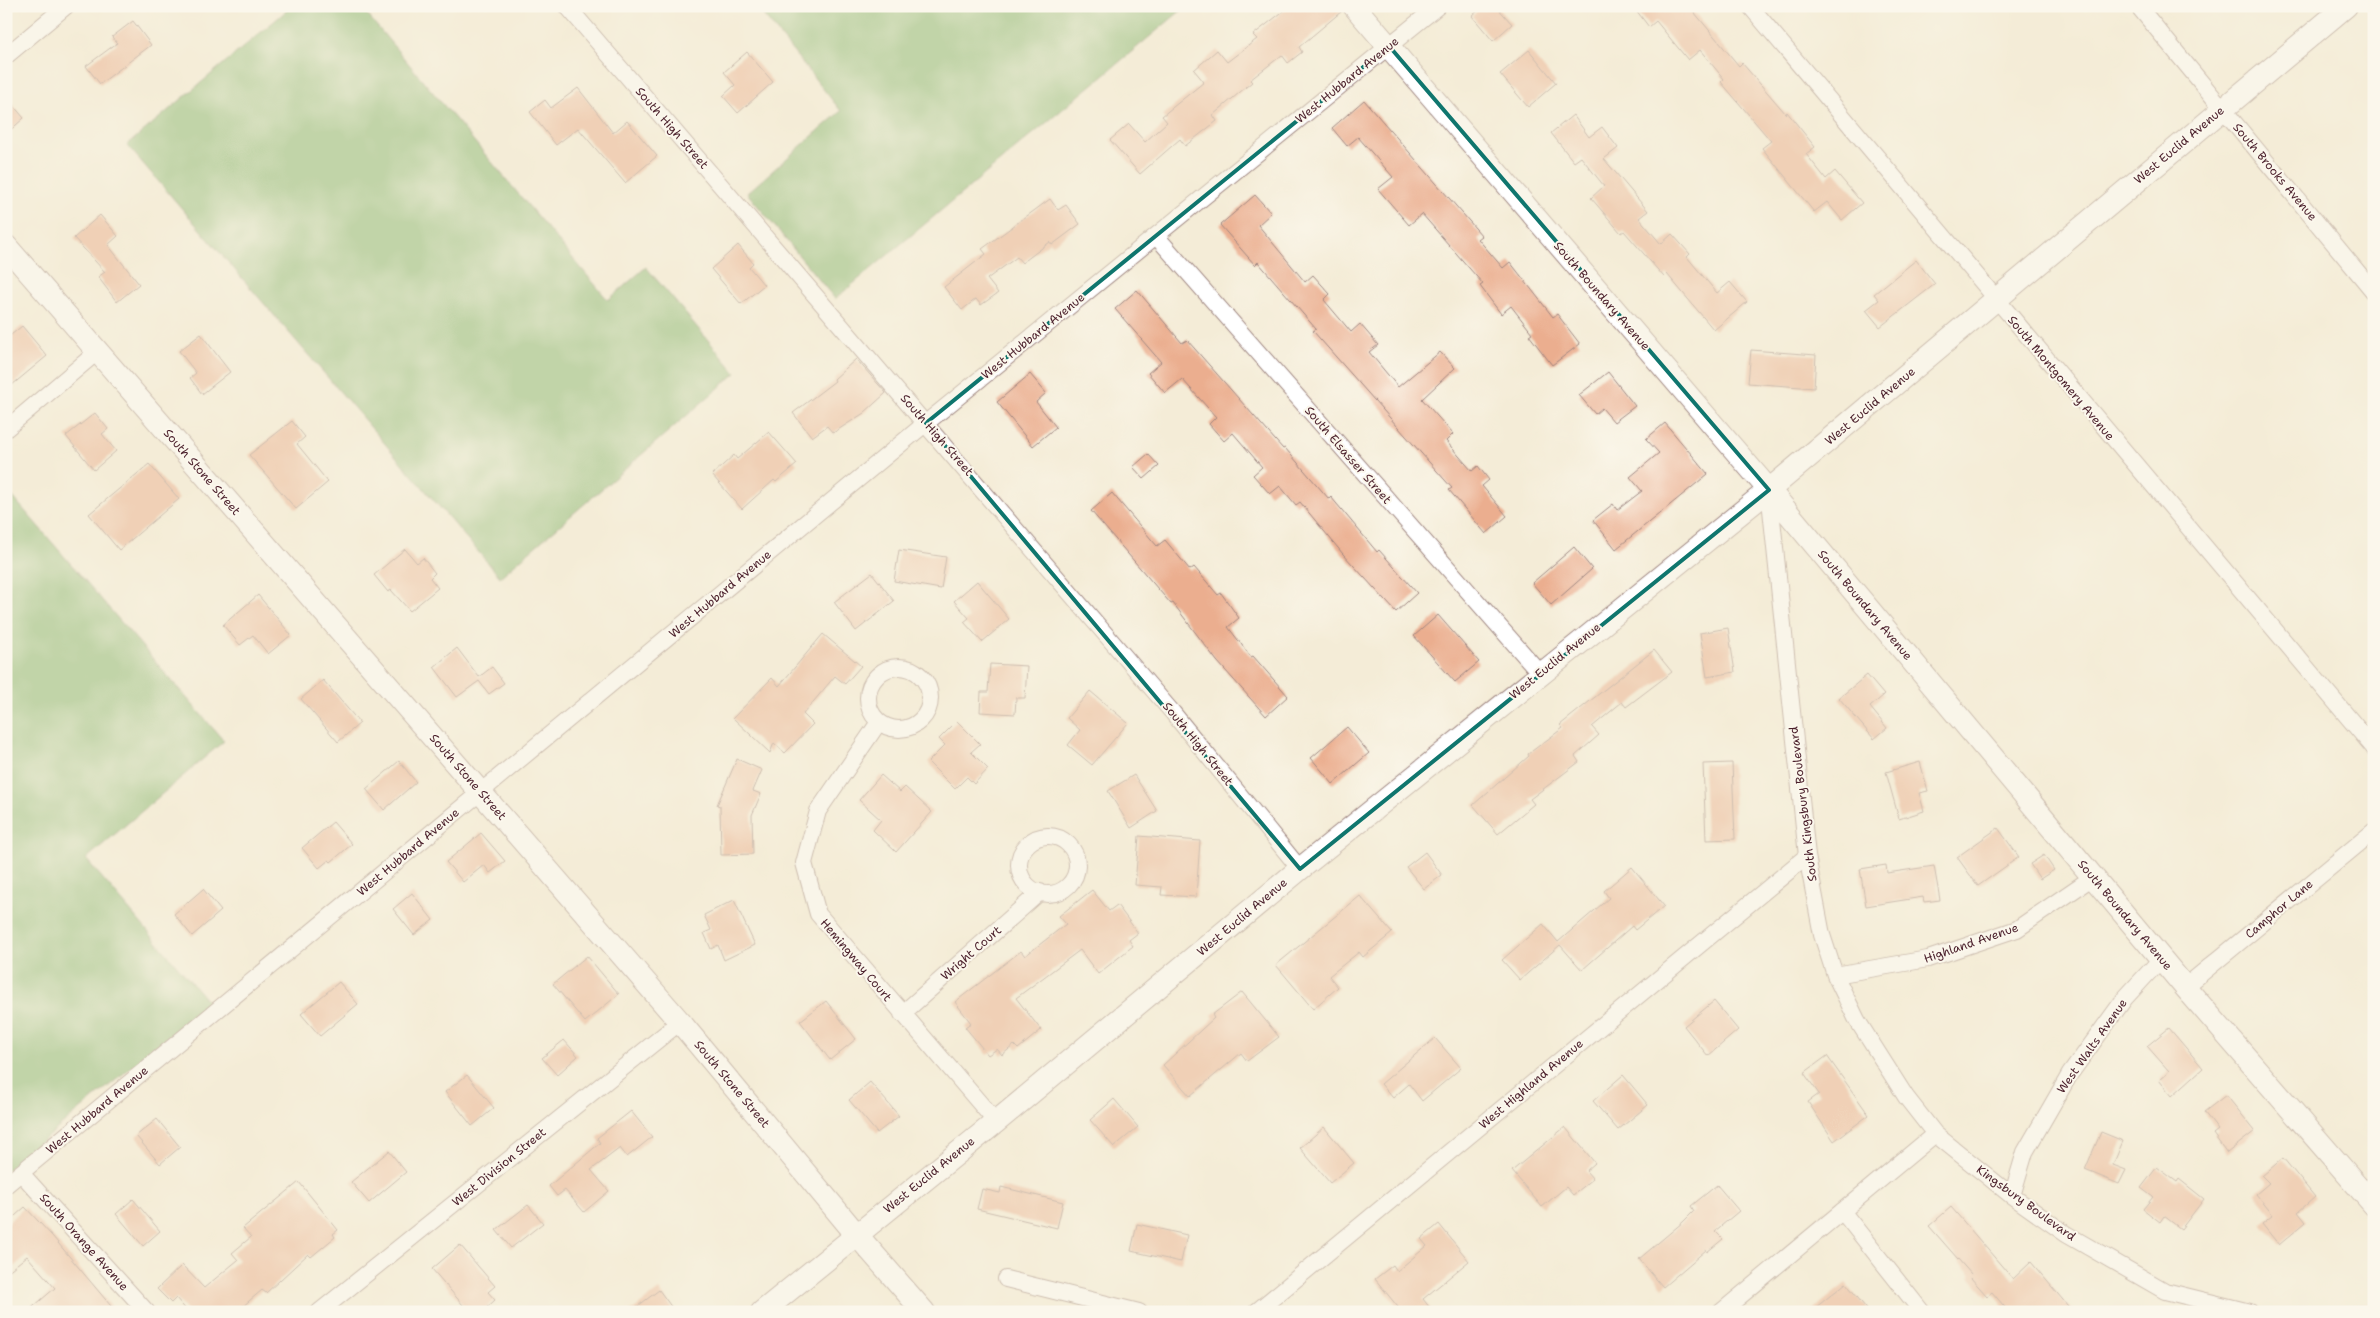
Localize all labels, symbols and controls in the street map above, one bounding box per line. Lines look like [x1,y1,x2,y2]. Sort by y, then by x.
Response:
street label: West Hubbard Avenue [1292,33,1402,127]
street label: South High Street [632,84,712,172]
street label: West Euclid Avenue [2130,102,2228,188]
street label: South Brooks Avenue [2229,120,2321,224]
street label: South Boundary Avenue [1550,238,1654,354]
street label: West Hubbard Avenue [978,289,1088,383]
street label: South Montgomery Avenue [2004,312,2118,444]
street label: West Euclid Avenue [1821,363,1919,449]
street label: South High Street [897,391,977,479]
street label: South Elsasser Street [1301,403,1395,507]
street label: South Stone Street [160,425,244,519]
street label: West Hubbard Avenue [665,546,775,642]
street label: South Boundary Avenue [1814,546,1916,664]
street label: West Euclid Avenue [1506,619,1604,703]
street label: South High Street [1159,699,1237,789]
street label: South Kingsbury Boulevard [1785,725,1820,883]
street label: South Stone Street [426,730,510,824]
street label: West Hubbard Avenue [353,804,463,900]
street label: South Boundary Avenue [2074,856,2176,974]
street label: West Euclid Avenue [1193,874,1291,960]
street label: Camphor Lane [2242,876,2316,942]
street label: Hemingway Court [817,915,895,1005]
street label: Highland Avenue [1922,919,2021,967]
street label: Wright Court [937,922,1005,984]
street label: West Walts Avenue [2053,995,2131,1097]
street label: West Highland Avenue [1475,1035,1587,1132]
street label: South Stone Street [691,1037,773,1131]
street label: West Hubbard Avenue [42,1062,152,1158]
street label: West Division Street [449,1124,549,1210]
street label: West Euclid Avenue [880,1133,978,1217]
street label: Kingsbury Boulevard [1973,1162,2079,1245]
street label: South Orange Avenue [36,1190,132,1294]

